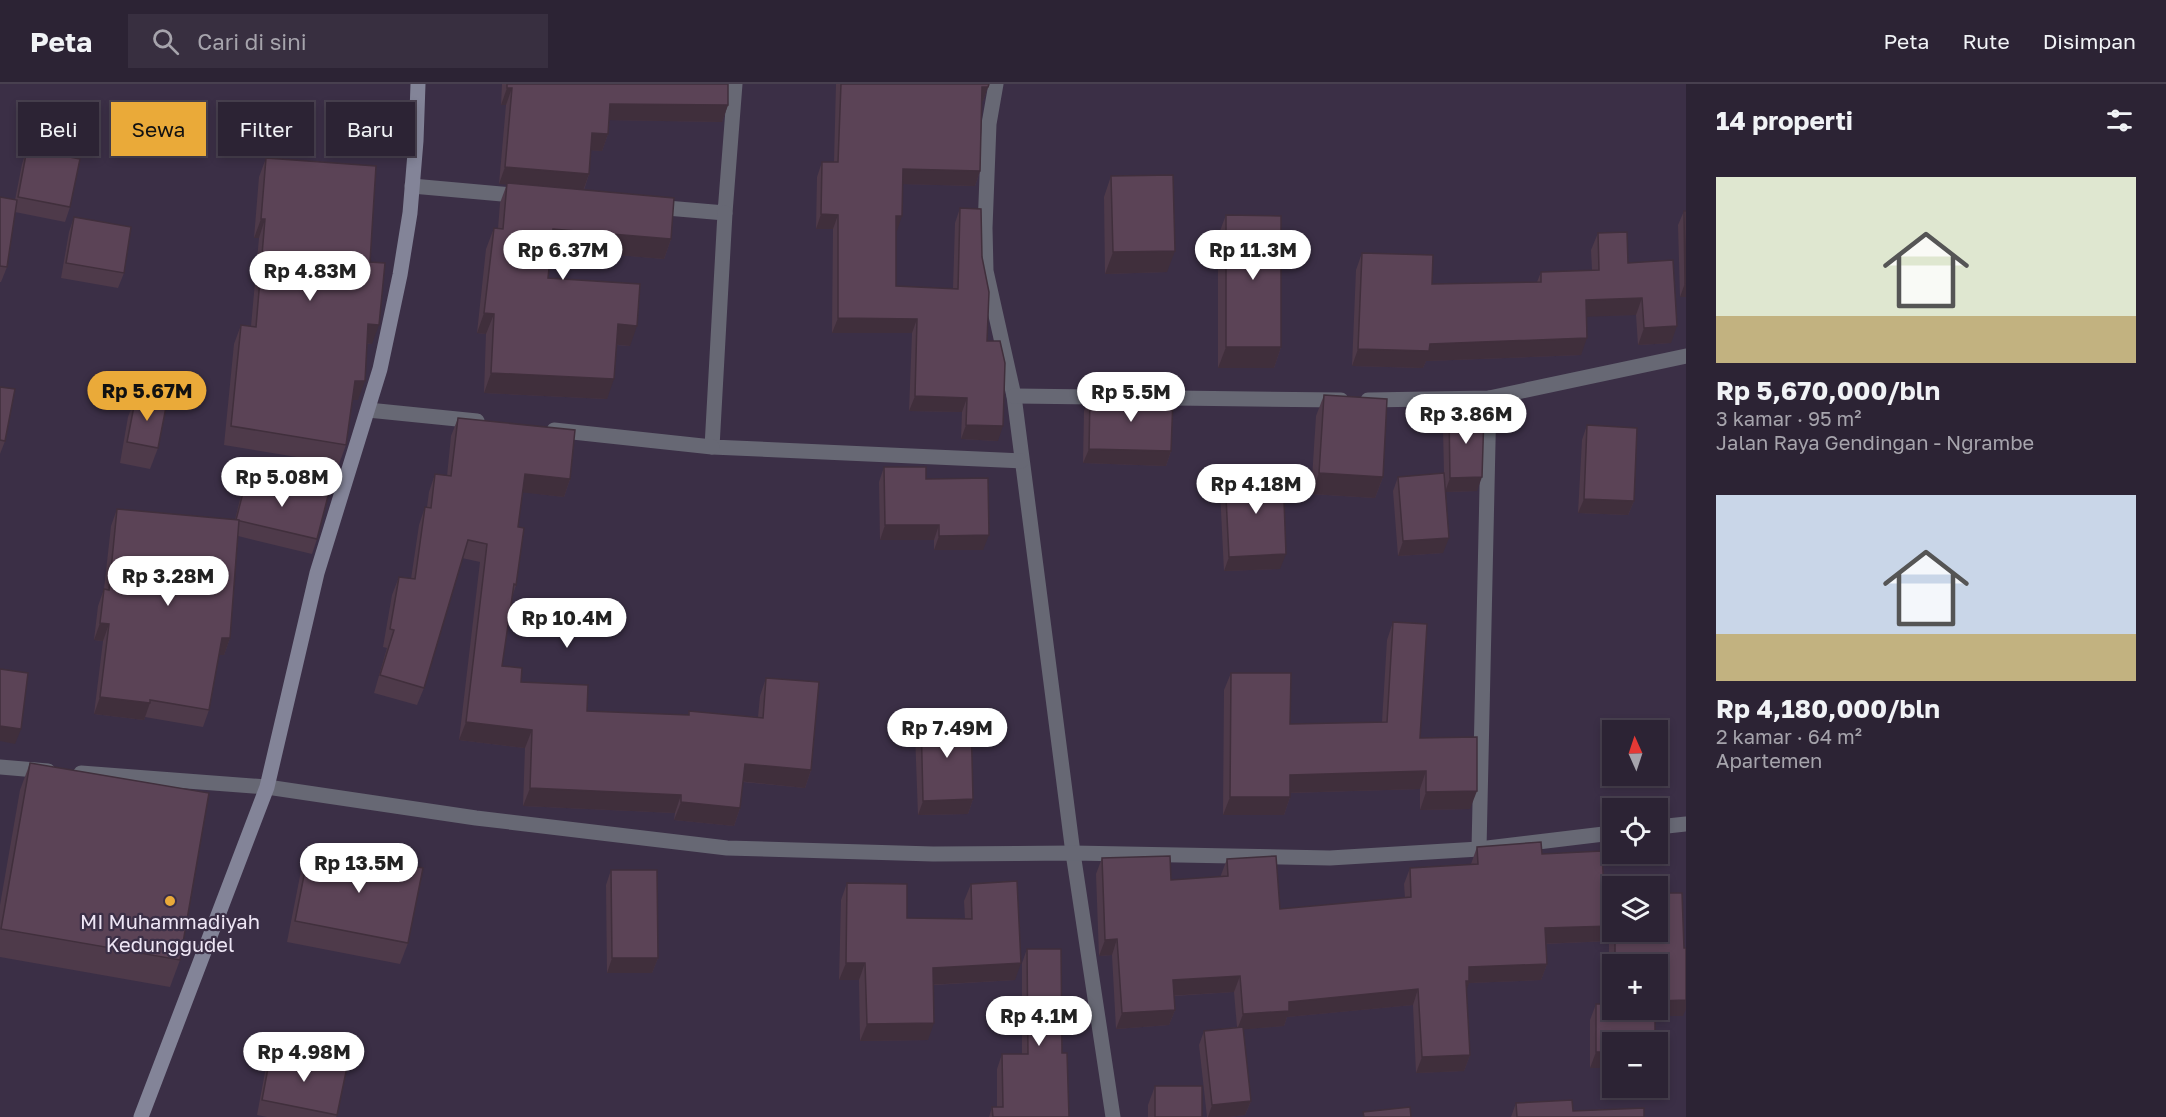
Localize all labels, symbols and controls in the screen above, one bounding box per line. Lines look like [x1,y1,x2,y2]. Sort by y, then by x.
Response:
search box [128,14,548,68]
text: Peta [30,25,92,58]
icon: search [149,25,182,58]
text: Cari di sini [197,28,307,55]
text: Peta [1883,28,1929,54]
text: Rute [1962,28,2010,54]
text: Disimpan [2043,28,2136,54]
chip: Beli [18,102,99,156]
chip: Sewa [111,102,206,156]
chip: Filter [218,102,314,156]
chip: Baru [326,102,415,156]
icon: filters [2103,104,2136,137]
text: 14 properti [1716,105,1853,136]
icon: home [1872,216,1980,324]
pin: Rp 6.37M [501,230,625,281]
pin: Rp 11.3M [1191,230,1315,281]
text: Rp 6.37M [517,237,609,261]
text: Rp 11.3M [1209,237,1297,261]
pin: Rp 4.83M [248,251,372,302]
text: Rp 4.83M [264,258,356,282]
pin: Rp 5.67M [85,371,209,422]
pin: Rp 5.5M [1076,372,1186,423]
text: Rp 5,670,000/bln [1716,375,1940,406]
text: Rp 5.67M [101,378,193,402]
text: Rp 5.5M [1091,379,1171,403]
pin: Rp 3.86M [1404,394,1528,445]
text: Rp 3.86M [1419,401,1513,425]
text: 3 kamar · 95 m² [1716,406,1862,430]
text: Jalan Raya Gendingan - Ngrambe [1716,430,2034,454]
pin: Rp 5.08M [220,457,344,508]
text: Rp 5.08M [235,464,329,488]
pin: Rp 4.18M [1194,464,1318,515]
text: Rp 4.18M [1211,471,1302,495]
icon: home [1872,534,1980,642]
pin: Rp 3.28M [106,556,230,607]
text: Rp 3.28M [122,563,214,587]
pin: Rp 10.4M [505,598,629,649]
text: Rp 10.4M [521,605,613,629]
text: Rp 4,180,000/bln [1716,693,1940,724]
pin: Rp 7.49M [885,708,1009,759]
text: Rp 7.49M [901,715,993,739]
north arrow [1602,720,1668,786]
map controls [1602,720,1668,1098]
text: 2 kamar · 64 m² [1716,724,1862,748]
text: Apartemen [1716,748,1822,772]
button: locate [1602,798,1668,864]
pin: Rp 13.5M [297,843,421,894]
text: Rp 13.5M [314,850,404,874]
button: layers [1602,876,1668,942]
marker: MI Muhammadiyah Kedunggudel [163,894,177,908]
place label: MI Muhammadiyah Kedunggudel [80,909,260,956]
button: + [1602,954,1668,1020]
pin: Rp 4.1M [984,996,1094,1047]
text: Rp 4.1M [1000,1003,1078,1027]
pin: Rp 4.98M [242,1032,366,1083]
button: − [1602,1032,1668,1098]
text: Rp 4.98M [257,1039,351,1063]

